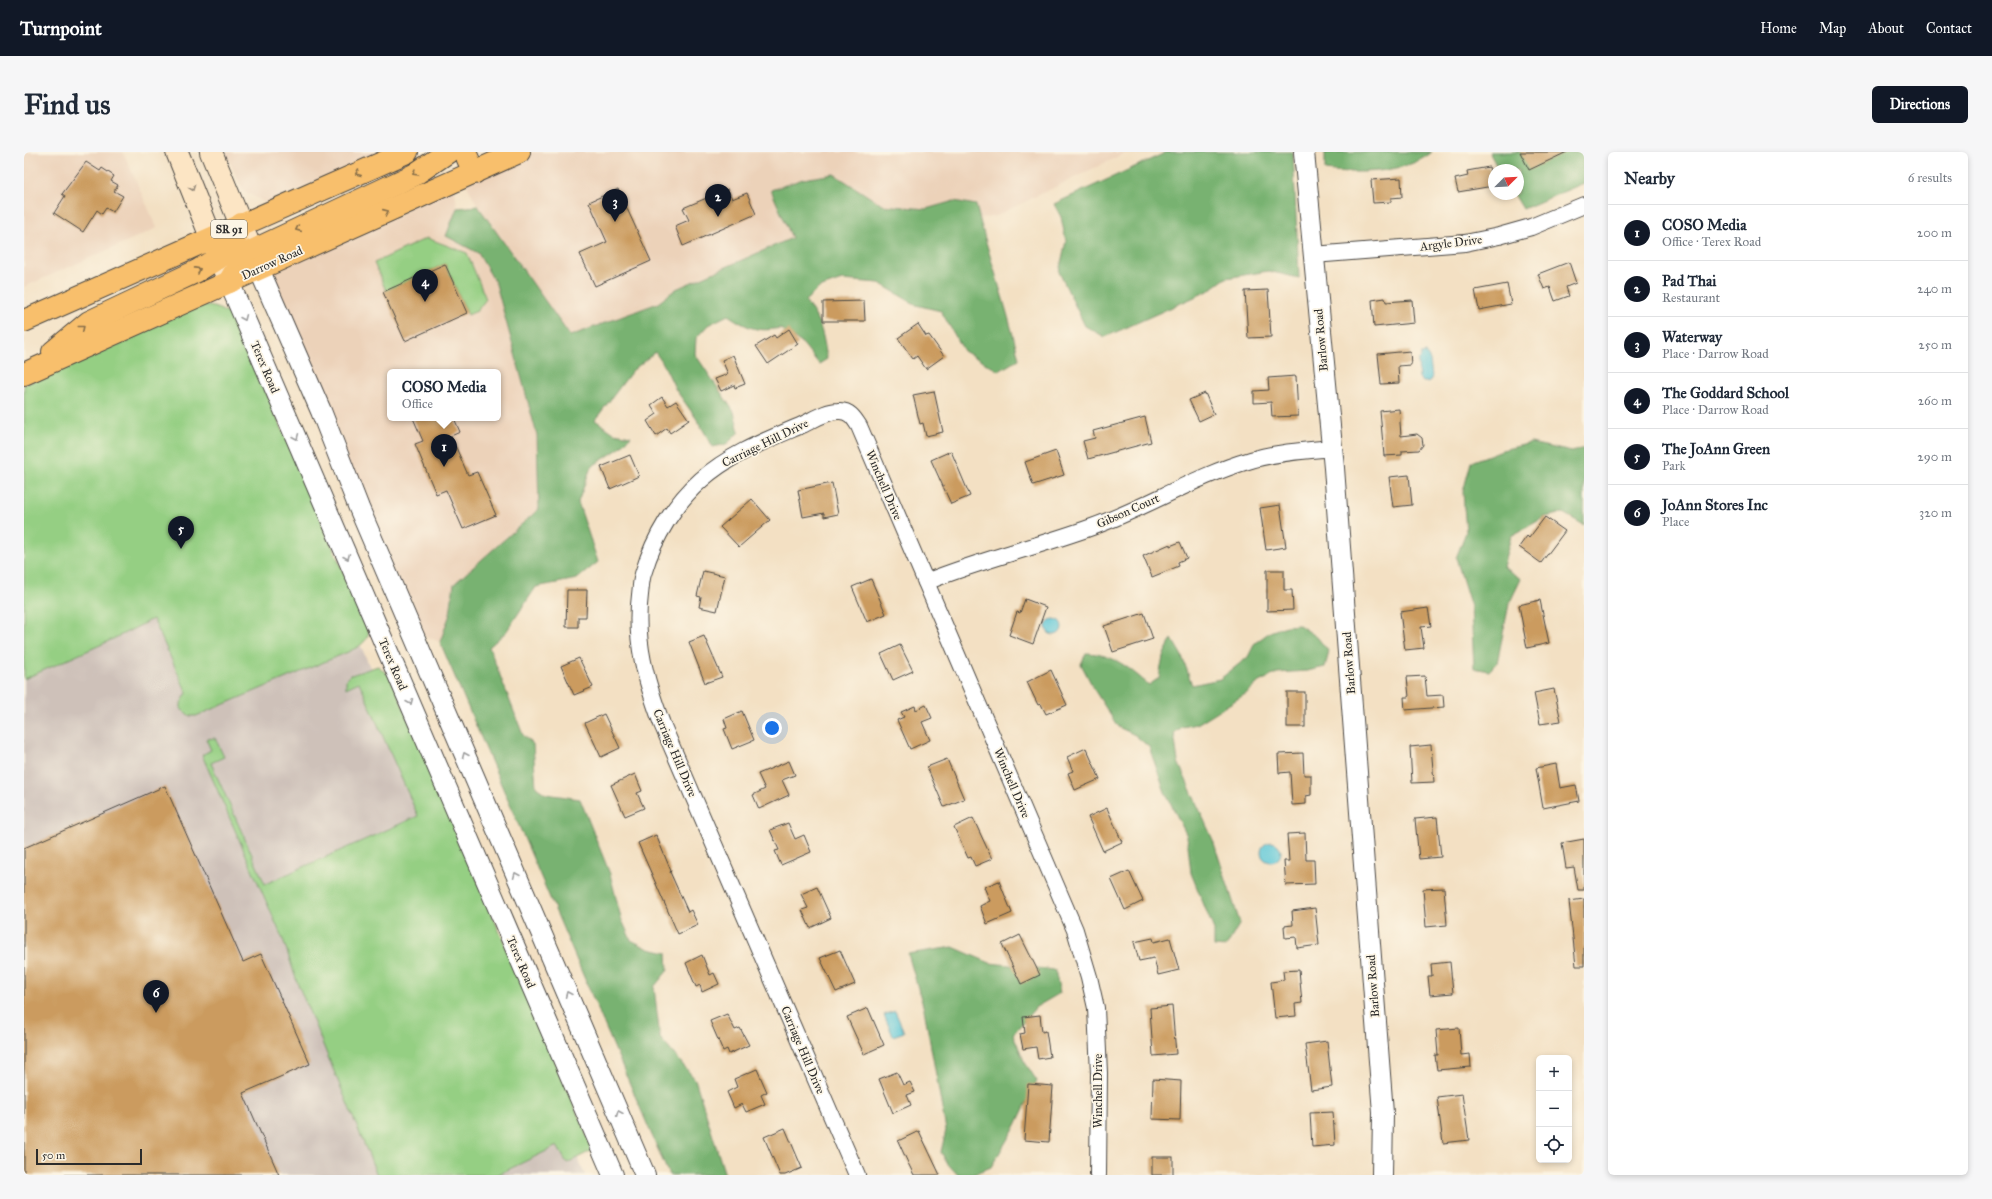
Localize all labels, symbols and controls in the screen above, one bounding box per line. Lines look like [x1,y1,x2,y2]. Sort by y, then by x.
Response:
text: Turnpoint [20,17,102,40]
text: Home [1760,20,1797,37]
text: Map [1819,20,1846,37]
text: About [1868,20,1904,37]
text: Contact [1926,20,1972,37]
button: Directions [1872,86,1968,123]
text: Find us [24,87,110,122]
north arrow [1488,164,1524,200]
one-way arrow [355,168,363,176]
text: Nearby [1624,168,1675,189]
one-way arrow [412,169,419,176]
text: 6 results [1908,170,1952,186]
pin: 2 [705,184,731,217]
one-way arrow [187,185,195,192]
pin: 3 [602,189,628,222]
one-way arrow [381,209,389,217]
text: COSO Media [1662,216,1747,234]
road number: SR 91 [211,220,247,238]
one-way arrow [295,224,302,232]
text: 1 [1634,225,1640,241]
text: 200 m [1917,225,1952,241]
street label: Argyle Drive [1418,232,1483,255]
text: Office · Terex Road [1662,234,1761,250]
street label: Darrow Road [239,243,305,283]
one-way arrow [194,267,201,274]
pin: 4 [412,269,438,302]
text: Pad Thai [1662,272,1717,290]
text: 2 [1634,281,1640,297]
text: 240 m [1917,281,1952,297]
text: Restaurant [1662,290,1720,306]
street label: Barlow Road [1311,308,1331,372]
one-way arrow [240,314,248,321]
one-way arrow [78,326,85,333]
text: Waterway [1662,328,1722,346]
text: 3 [1634,337,1640,353]
text: 250 m [1918,337,1952,353]
street label: Terex Road [248,339,282,395]
text: Place · Darrow Road [1662,346,1769,362]
popup [387,369,501,421]
text: COSO Media [402,378,486,396]
text: The Goddard School [1662,384,1789,402]
text: 4 [1633,393,1641,409]
text: 260 m [1918,393,1952,409]
text: Office [402,396,433,412]
text: Place · Darrow Road [1662,402,1769,418]
street label: Carriage Hill Drive [720,416,811,471]
one-way arrow [291,433,299,441]
pin: 1 [431,434,457,467]
text: The JoAnn Green [1662,440,1770,458]
street label: Winchell Drive [863,448,905,522]
text: 5 [1634,449,1640,465]
text: 290 m [1917,449,1952,465]
text: Park [1662,458,1686,474]
street label: Gibson Court [1095,491,1162,531]
text: JoAnn Stores Inc [1662,496,1768,514]
text: 6 [1634,505,1640,521]
text: 320 m [1919,505,1952,521]
text: Place [1662,514,1689,530]
pin: 5 [168,516,194,549]
one-way arrow [342,553,350,560]
street label: Barlow Road [1340,631,1358,695]
street label: Terex Road [376,636,410,692]
one-way arrow [405,699,413,706]
street label: Carriage Hill Drive [649,707,700,800]
your location [762,718,782,738]
street label: Winchell Drive [991,746,1033,820]
one-way arrow [462,752,470,760]
one-way arrow [513,871,521,879]
street label: Terex Road [504,934,538,990]
street label: Barlow Road [1364,954,1382,1018]
pin: 6 [143,980,169,1013]
one-way arrow [564,991,572,998]
street label: Carriage Hill Drive [777,1004,828,1097]
street label: Winchell Drive [1091,1054,1105,1128]
map controls [1536,1055,1572,1163]
button: + [1536,1055,1572,1091]
button: − [1536,1091,1572,1127]
one-way arrow [616,1110,624,1118]
button: locate [1536,1127,1572,1163]
scale bar [36,1147,142,1166]
text: 50 m [42,1149,65,1162]

